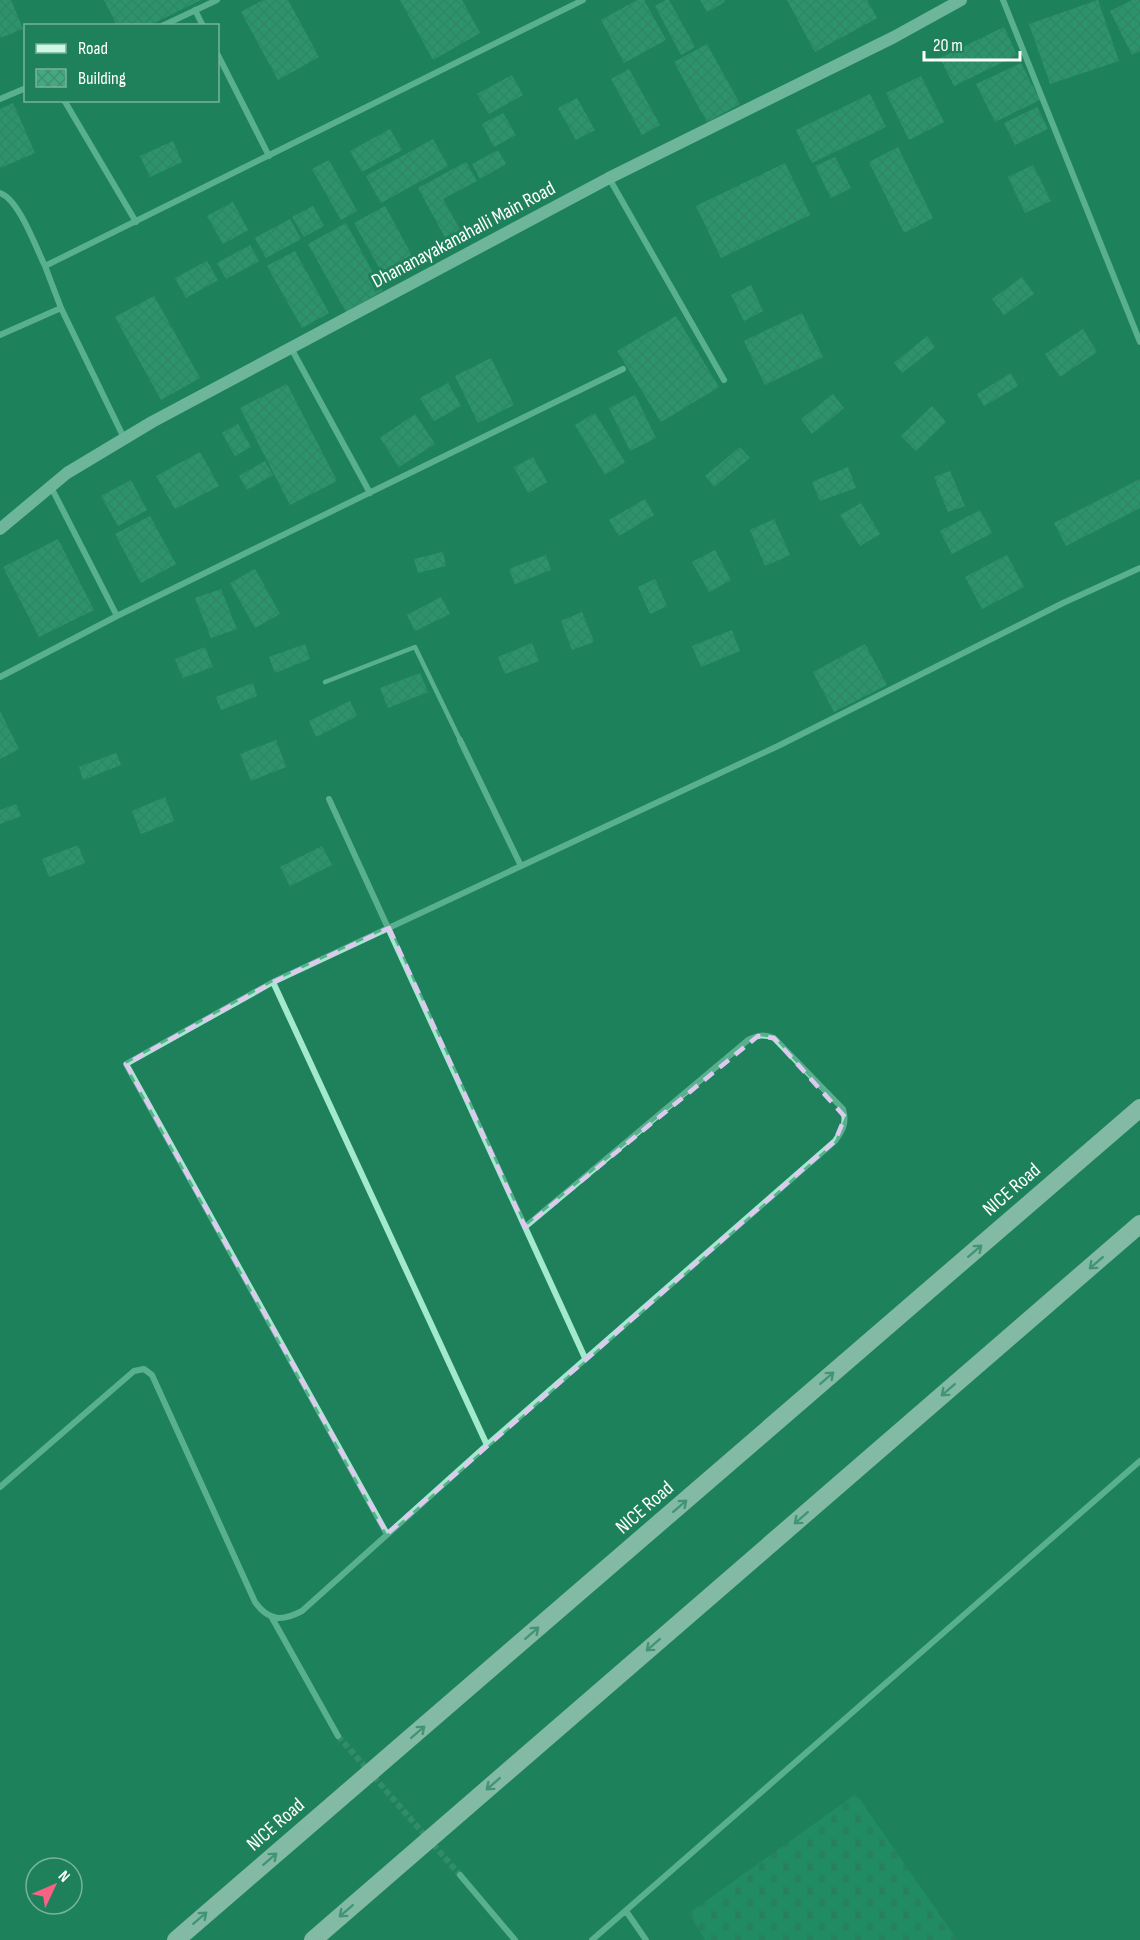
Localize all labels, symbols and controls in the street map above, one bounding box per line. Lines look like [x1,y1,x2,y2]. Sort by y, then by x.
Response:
legend [24,24,219,102]
scale bar [924,24,1020,62]
text: 20 m [933,35,963,56]
text: Road [78,38,108,59]
text: Building [78,68,126,89]
street label: Dhananayakanahalli Main Road [368,176,559,294]
street label: NICE Road [978,1158,1045,1221]
one-way arrow [967,1244,983,1257]
one-way arrow [1089,1256,1104,1270]
one-way arrow [819,1371,834,1385]
one-way arrow [941,1383,956,1397]
street label: NICE Road [611,1476,678,1539]
one-way arrow [672,1499,687,1513]
one-way arrow [794,1511,809,1525]
one-way arrow [524,1626,539,1640]
one-way arrow [646,1638,661,1652]
one-way arrow [410,1725,425,1739]
one-way arrow [486,1777,501,1791]
street label: NICE Road [242,1793,309,1856]
one-way arrow [262,1852,277,1866]
north arrow [24,1856,84,1916]
text: N [54,1867,74,1886]
one-way arrow [338,1905,354,1918]
one-way arrow [192,1912,208,1926]

